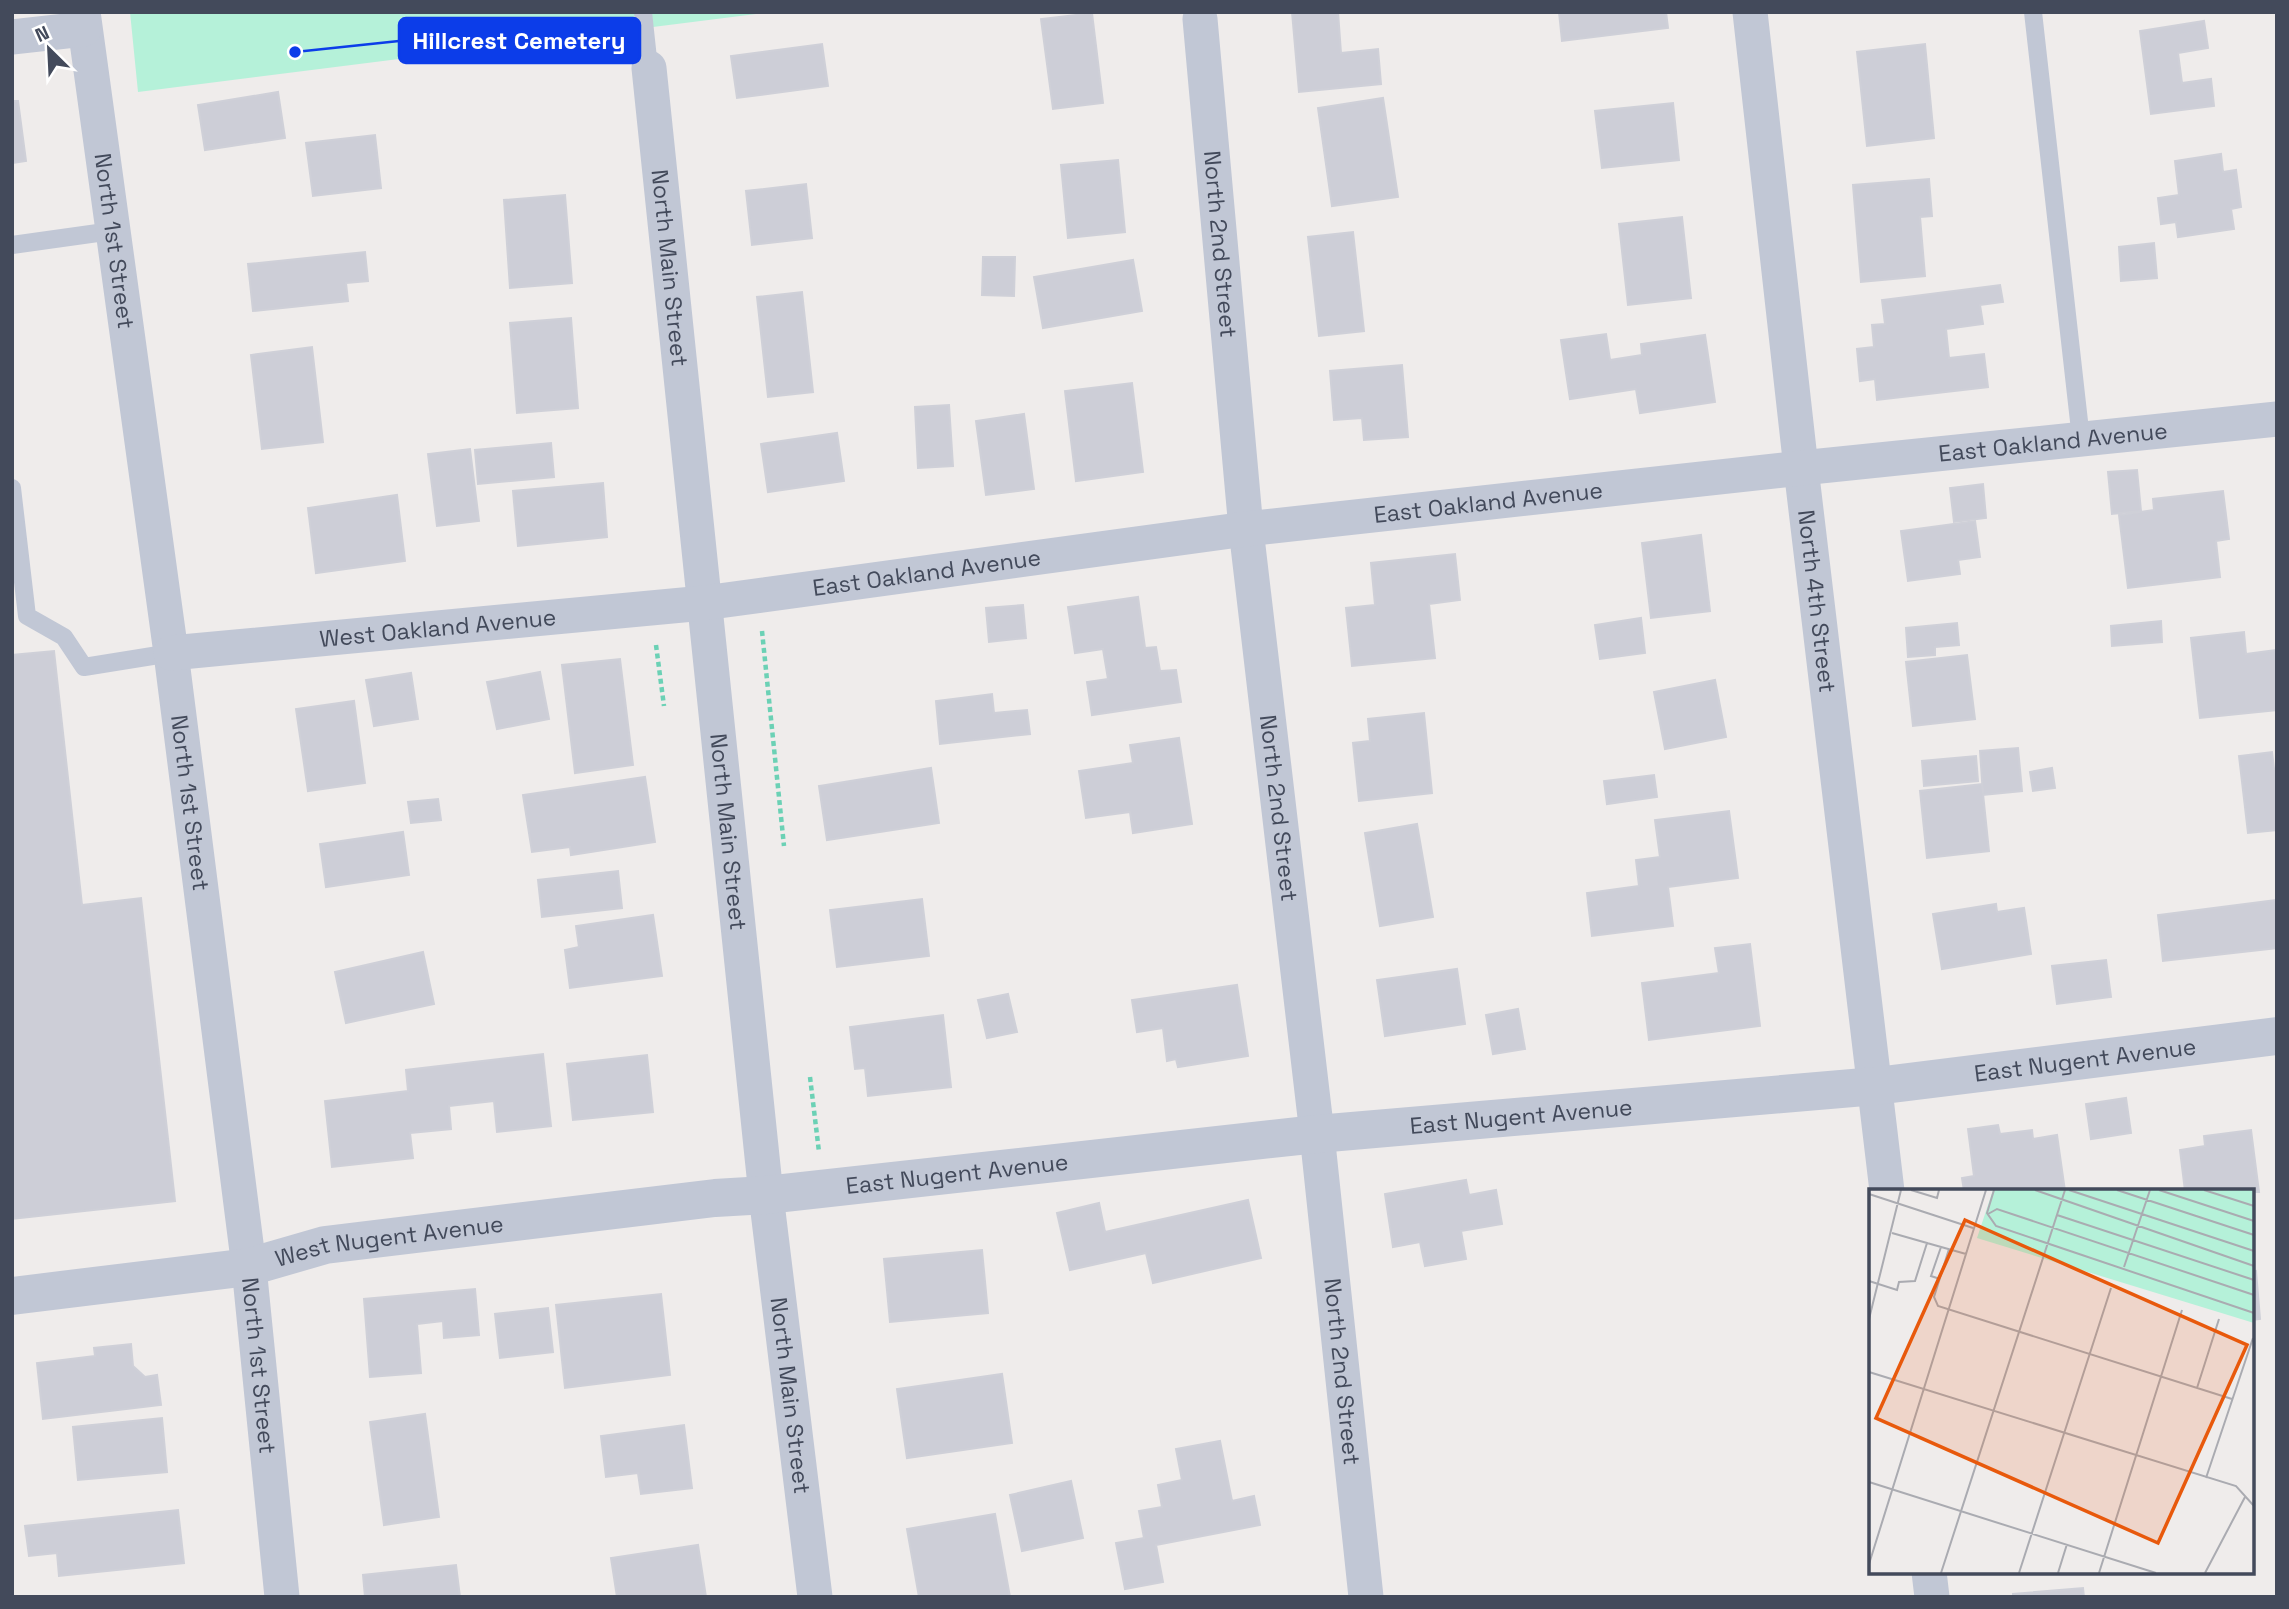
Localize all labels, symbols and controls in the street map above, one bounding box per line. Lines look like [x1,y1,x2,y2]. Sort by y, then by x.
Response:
north arrow [14,14,84,84]
callout: Hillcrest Cemetery [399,18,640,63]
text: N [31,20,53,48]
text: Hillcrest Cemetery [412,25,626,56]
street label: North 2nd Street [1197,149,1244,339]
street label: North 1st Street [88,151,141,331]
street label: North Main Street [645,168,695,368]
street label: East Oakland Avenue [1937,415,2169,469]
street label: East Oakland Avenue [1372,475,1604,530]
street label: North 4th Street [1791,508,1843,694]
street label: East Oakland Avenue [811,542,1043,603]
street label: West Oakland Avenue [318,602,557,654]
street label: North 1st Street [164,713,216,893]
street label: North 2nd Street [1253,713,1305,903]
street label: North Main Street [703,732,753,932]
street label: East Nugent Avenue [1972,1031,2198,1089]
street label: East Nugent Avenue [1408,1092,1634,1141]
street label: East Nugent Avenue [844,1147,1070,1201]
inset map [1869,1189,2254,1574]
street label: West Nugent Avenue [272,1209,505,1274]
street label: North 1st Street [235,1276,283,1455]
street label: North 2nd Street [1317,1276,1367,1466]
street label: North Main Street [764,1295,817,1496]

